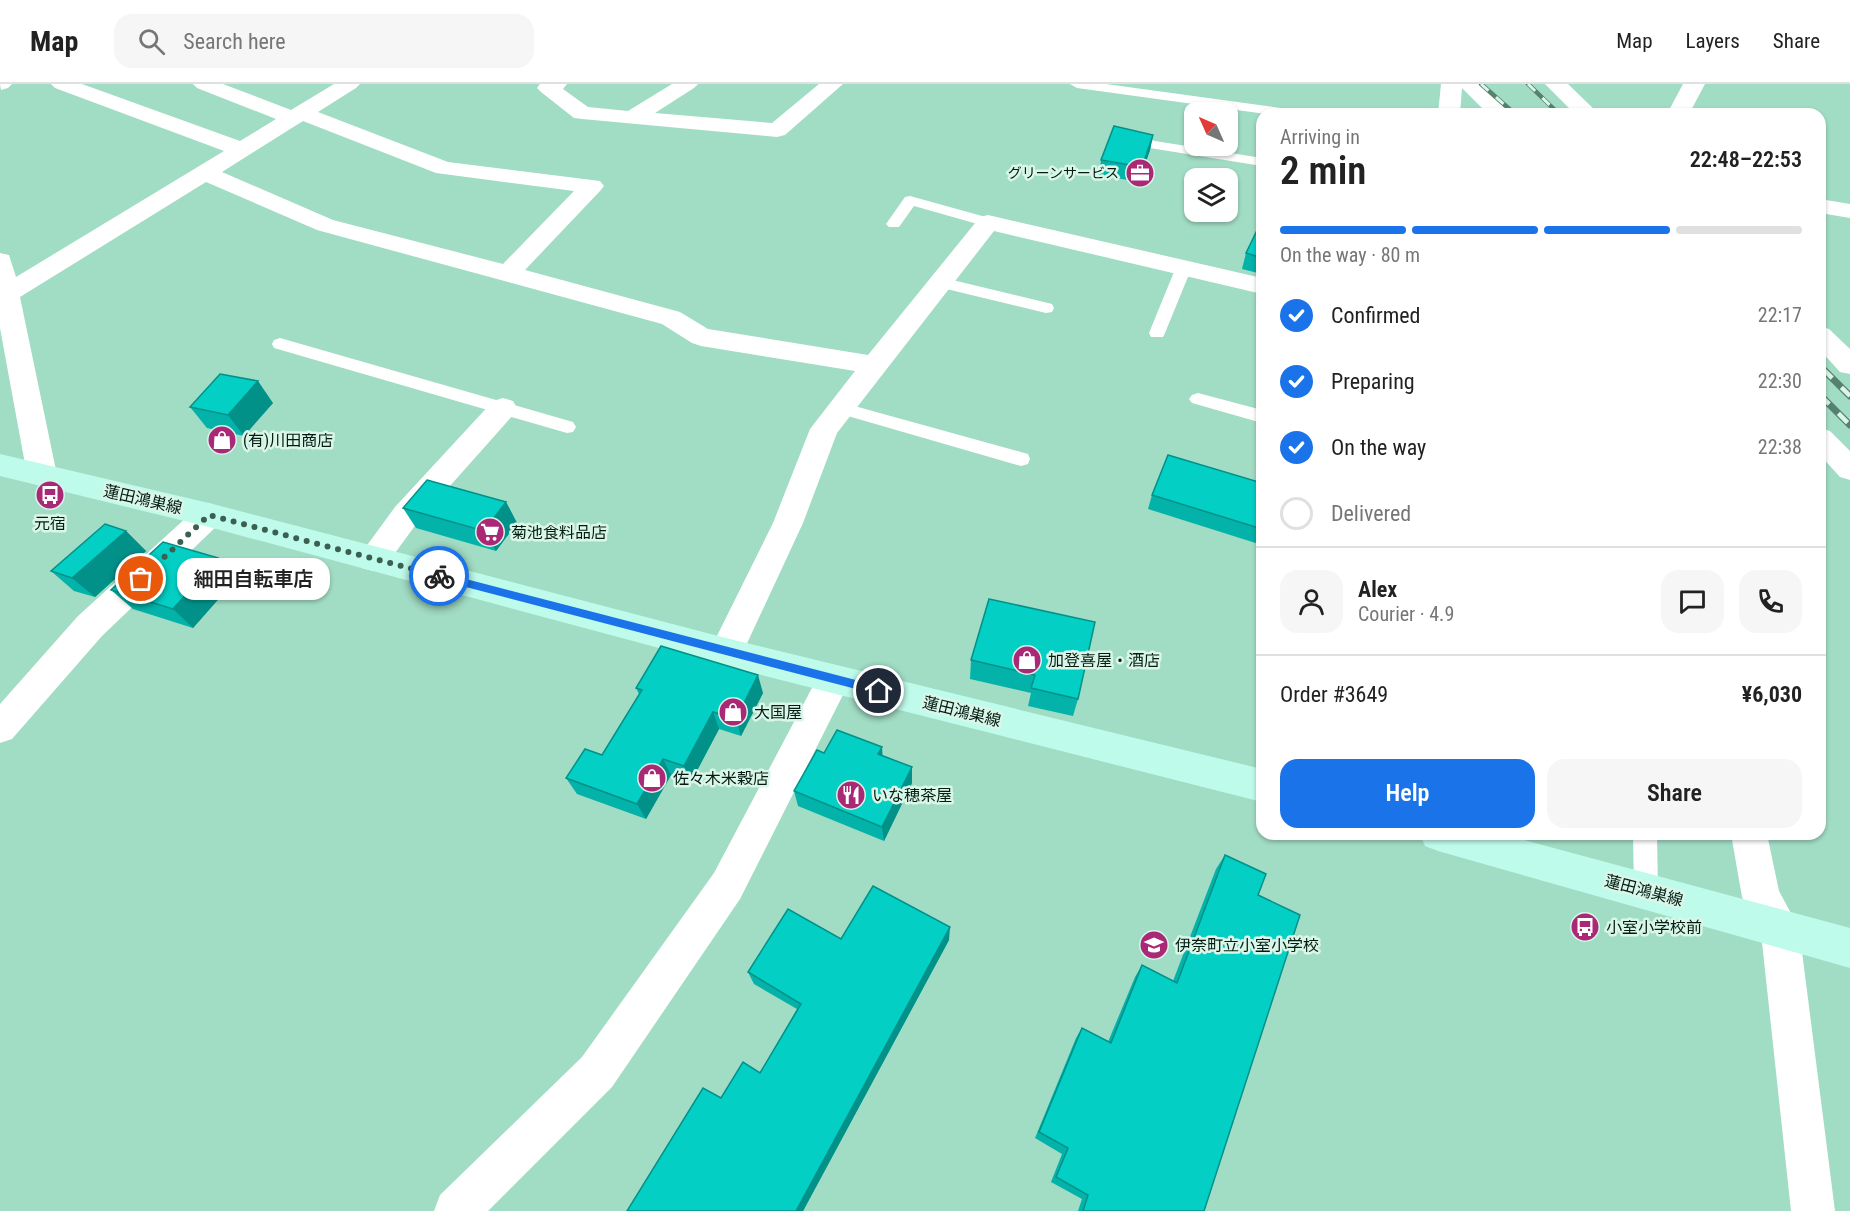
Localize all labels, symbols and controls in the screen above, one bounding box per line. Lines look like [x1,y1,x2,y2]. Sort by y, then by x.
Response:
search box [114,14,534,68]
text: Map [30,25,78,58]
icon: search [135,25,168,58]
text: Search here [183,29,286,54]
text: Map [1616,29,1653,53]
text: Layers [1686,29,1740,53]
text: Share [1773,29,1820,53]
north arrow [1184,102,1238,156]
map controls [1184,102,1238,222]
text: Arriving in [1280,125,1360,149]
text: 22:48–22:53 [1690,147,1802,172]
text: 2 min [1280,148,1366,194]
office icon: グリーンサービス [1124,157,1156,189]
place label: グリーンサービス [1008,165,1119,181]
button: layers [1184,168,1238,222]
text: On the way · 80 m [1280,243,1420,267]
icon: check [1280,299,1313,332]
text: Confirmed [1331,303,1420,328]
text: 22:17 [1758,303,1802,327]
icon: check [1280,365,1313,398]
text: Preparing [1331,369,1415,394]
text: 22:30 [1758,369,1802,393]
shop icon: (有)川田商店 [206,424,238,456]
place label: (有)川田商店 [243,431,333,450]
icon: check [1280,431,1313,464]
text: On the way [1331,435,1426,460]
text: 22:38 [1758,435,1802,459]
bus stop icon: 元宿 [34,479,66,511]
street label: 蓮田鴻巣線 [102,481,184,518]
text: Delivered [1331,501,1411,526]
place label: 元宿 [34,514,66,533]
supermarket icon: 菊池食料品店 [474,516,506,548]
place label: 菊池食料品店 [511,523,607,542]
courier [409,546,469,606]
pin [115,553,166,604]
callout: 細田自転車店 [177,558,330,600]
icon: bike [423,560,456,593]
icon: bag [124,562,157,595]
text: 細田自転車店 [194,567,314,591]
button: person [1280,570,1343,633]
button: chat [1661,570,1724,633]
button: phone [1739,570,1802,633]
text: Alex [1358,577,1397,602]
text: Courier · 4.9 [1358,602,1454,626]
shop icon: 加登喜屋・酒店 [1011,644,1043,676]
place label: 加登喜屋・酒店 [1048,651,1160,670]
pin [853,665,904,716]
icon: home [862,674,895,707]
text: Order #3649 [1280,682,1388,707]
text: ¥6,030 [1742,682,1802,707]
street label: 蓮田鴻巣線 [921,693,1003,730]
shop icon: 大国屋 [717,696,749,728]
place label: 大国屋 [754,703,802,722]
button: Help [1280,759,1535,828]
button: Share [1547,759,1802,828]
shop icon: 佐々木米穀店 [636,762,668,794]
place label: 佐々木米穀店 [673,769,769,788]
restaurant icon: いな穂茶屋 [835,779,867,811]
place label: いな穂茶屋 [872,786,952,805]
street label: 蓮田鴻巣線 [1603,871,1685,910]
bus stop icon: 小室小学校前 [1569,911,1601,943]
place label: 小室小学校前 [1606,918,1702,937]
school or university icon: 伊奈町立小室小学校 [1138,929,1170,961]
place label: 伊奈町立小室小学校 [1175,936,1319,955]

